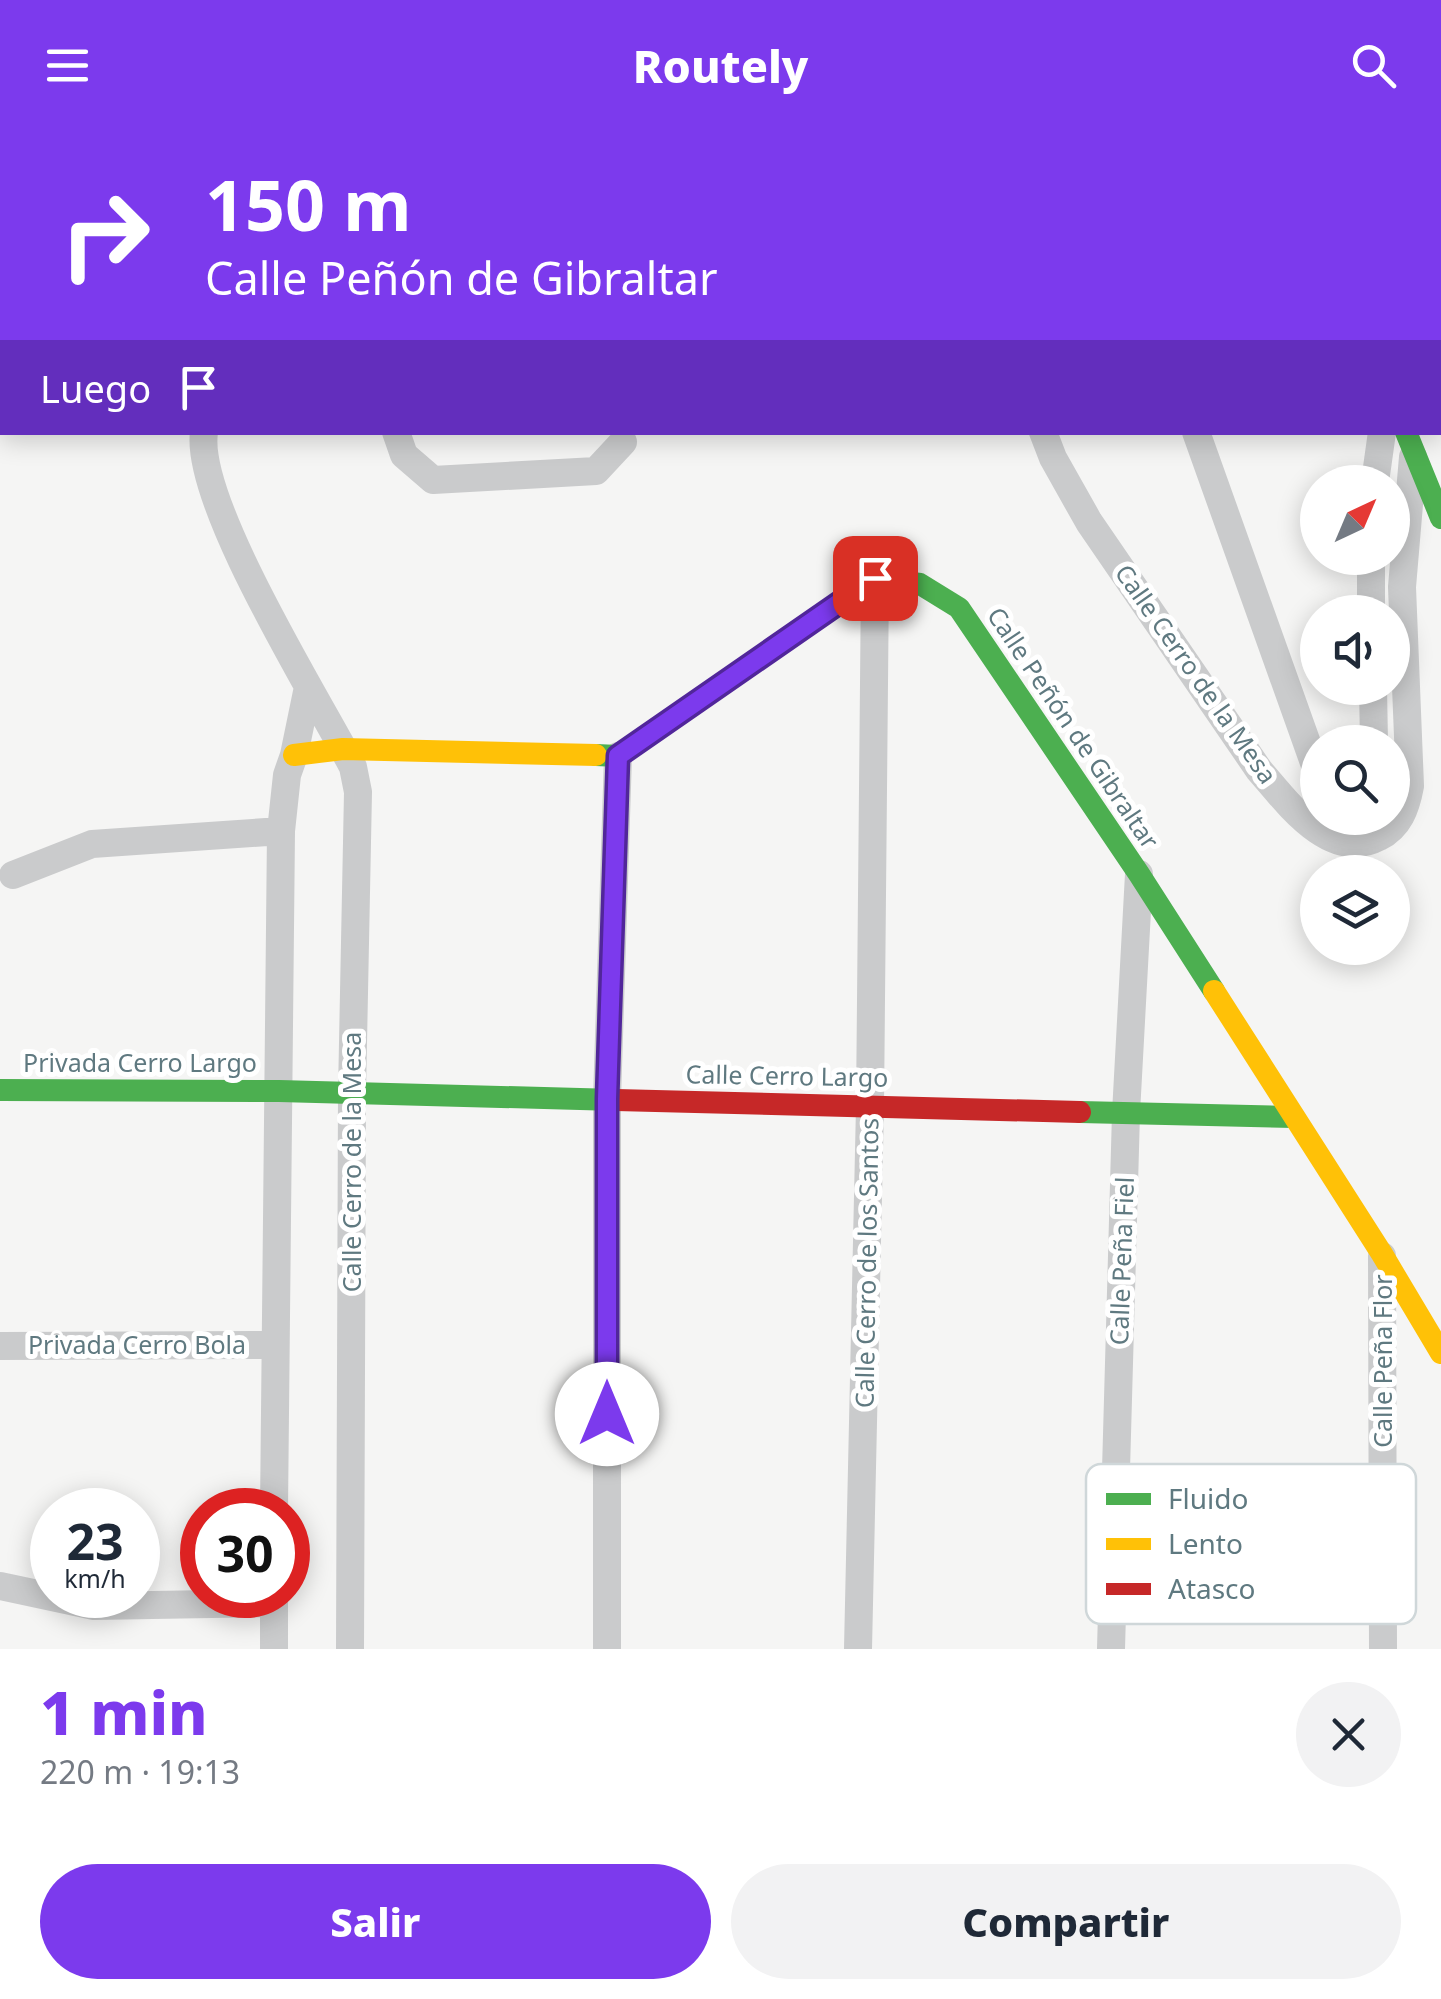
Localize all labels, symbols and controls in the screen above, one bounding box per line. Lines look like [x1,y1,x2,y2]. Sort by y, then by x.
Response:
text: Routely [633,35,808,96]
icon: menu [40,38,95,93]
icon: search [1346,38,1401,93]
text: 150 m [205,156,412,252]
icon: right [40,170,170,300]
text: Calle Peñón de Gibraltar [205,247,718,308]
icon: arrive [171,360,226,415]
text: Luego [40,362,151,414]
north arrow [1300,465,1410,575]
map controls [1300,465,1410,965]
pin [833,536,918,621]
icon: arrive [848,551,903,606]
street label: Calle Cerro de la Mesa [1108,557,1286,790]
button: sound [1300,595,1410,705]
street label: Calle Peñón de Gibraltar [980,600,1168,855]
button: search [1300,725,1410,835]
button: layers [1300,855,1410,965]
street label: Calle Cerro de la Mesa [334,1032,368,1292]
street label: Privada Cerro Largo [23,1045,257,1079]
street label: Calle Cerro Largo [685,1056,889,1094]
street label: Calle Cerro de los Santos [846,1118,886,1408]
street label: Calle Peña Fiel [1101,1176,1141,1346]
street label: Calle Peña Flor [1365,1274,1399,1448]
street label: Privada Cerro Bola [28,1327,246,1361]
position arrow [555,1362,659,1466]
legend [1086,1464,1416,1624]
text: Fluido [1168,1479,1248,1517]
speed limit sign: 30 [180,1488,310,1618]
text: 23 [66,1507,124,1575]
text: Lento [1168,1524,1243,1562]
text: km/h [64,1561,126,1595]
text: Atasco [1168,1569,1256,1607]
text: 1 min [40,1671,208,1753]
button: close [1296,1682,1401,1787]
text: 220 m · 19:13 [40,1750,240,1793]
button: Salir [40,1864,711,1979]
button: Compartir [731,1864,1401,1979]

